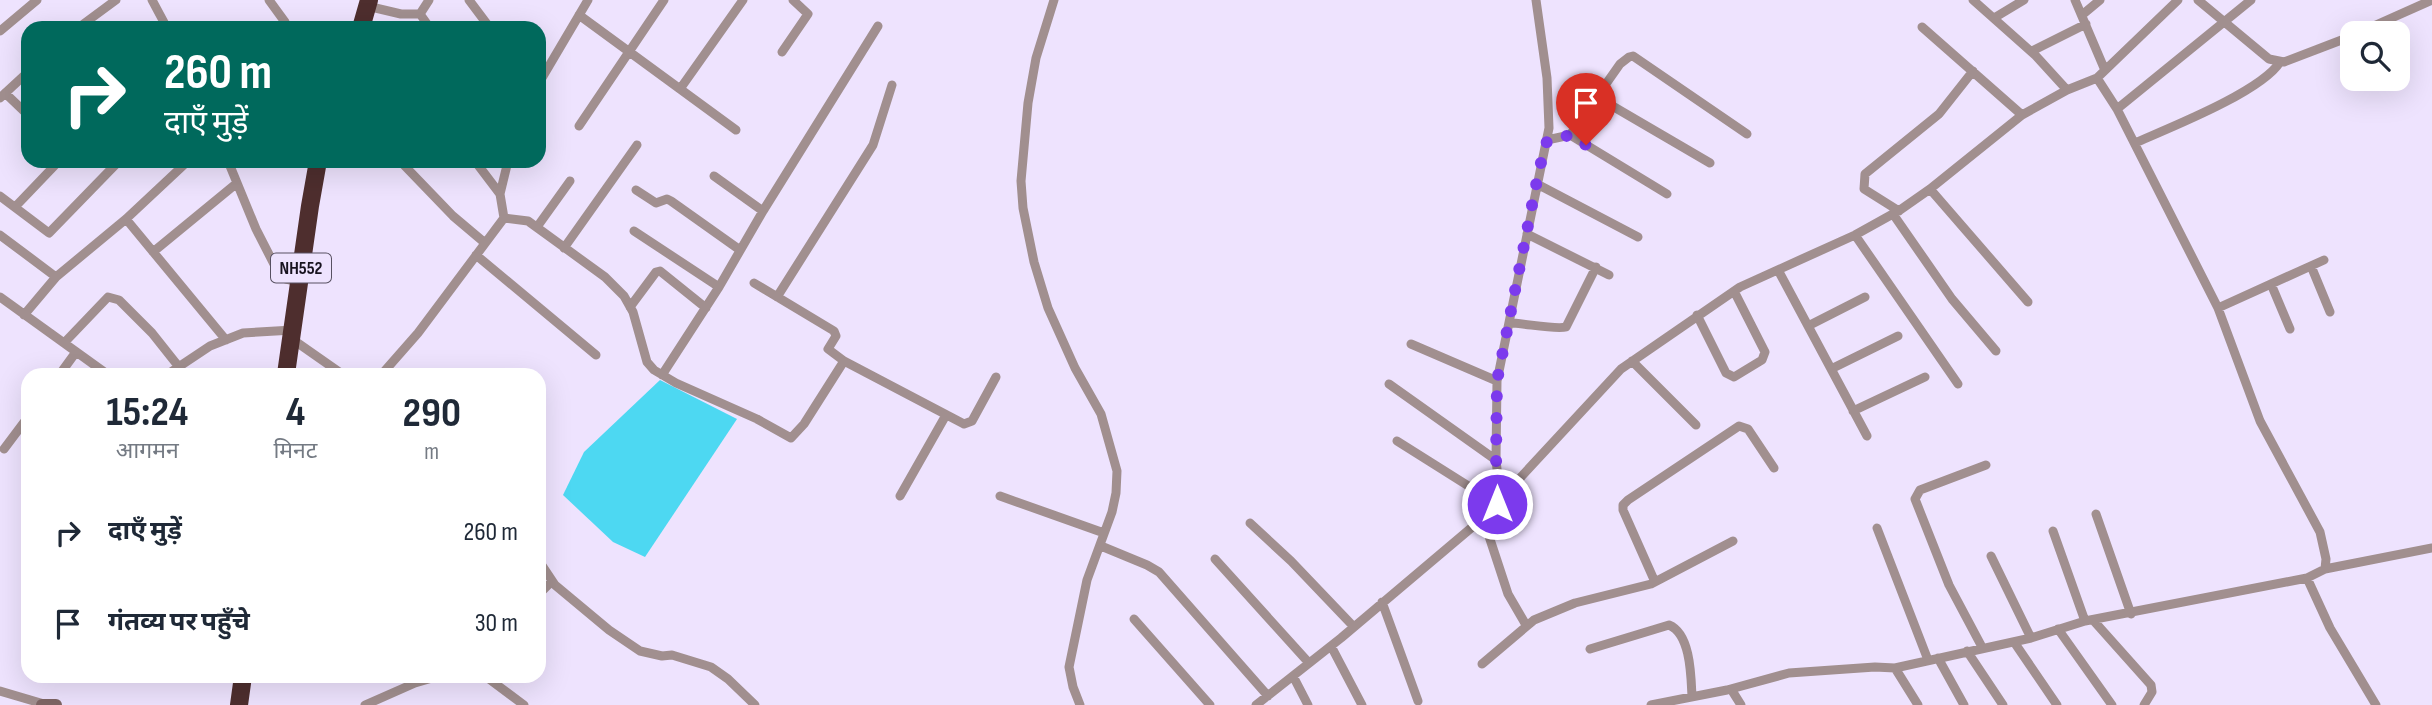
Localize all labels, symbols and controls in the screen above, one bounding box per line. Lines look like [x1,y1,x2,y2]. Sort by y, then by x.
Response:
map controls [2340,21,2410,91]
button: search [2340,21,2410,91]
text: 260 m [164,44,272,103]
icon: right [49,49,140,140]
pin [1556,73,1616,145]
icon: arrive [1567,84,1605,122]
text: दाएँ मुड़ें [164,104,248,143]
road number: NH552 [271,254,331,282]
text: 15:24 [106,387,188,438]
text: 4 [286,387,305,438]
text: 290 [403,388,461,439]
text: आगमन [116,437,179,465]
text: मिनट [273,437,317,465]
text: m [424,438,439,466]
position arrow [1460,467,1534,541]
icon: right [49,514,87,552]
text: दाएँ मुड़ें [108,516,182,547]
text: 260 m [463,517,518,548]
icon: arrive [49,605,87,643]
text: गंतव्य पर पहुँचे [108,607,250,638]
text: 30 m [475,608,518,639]

